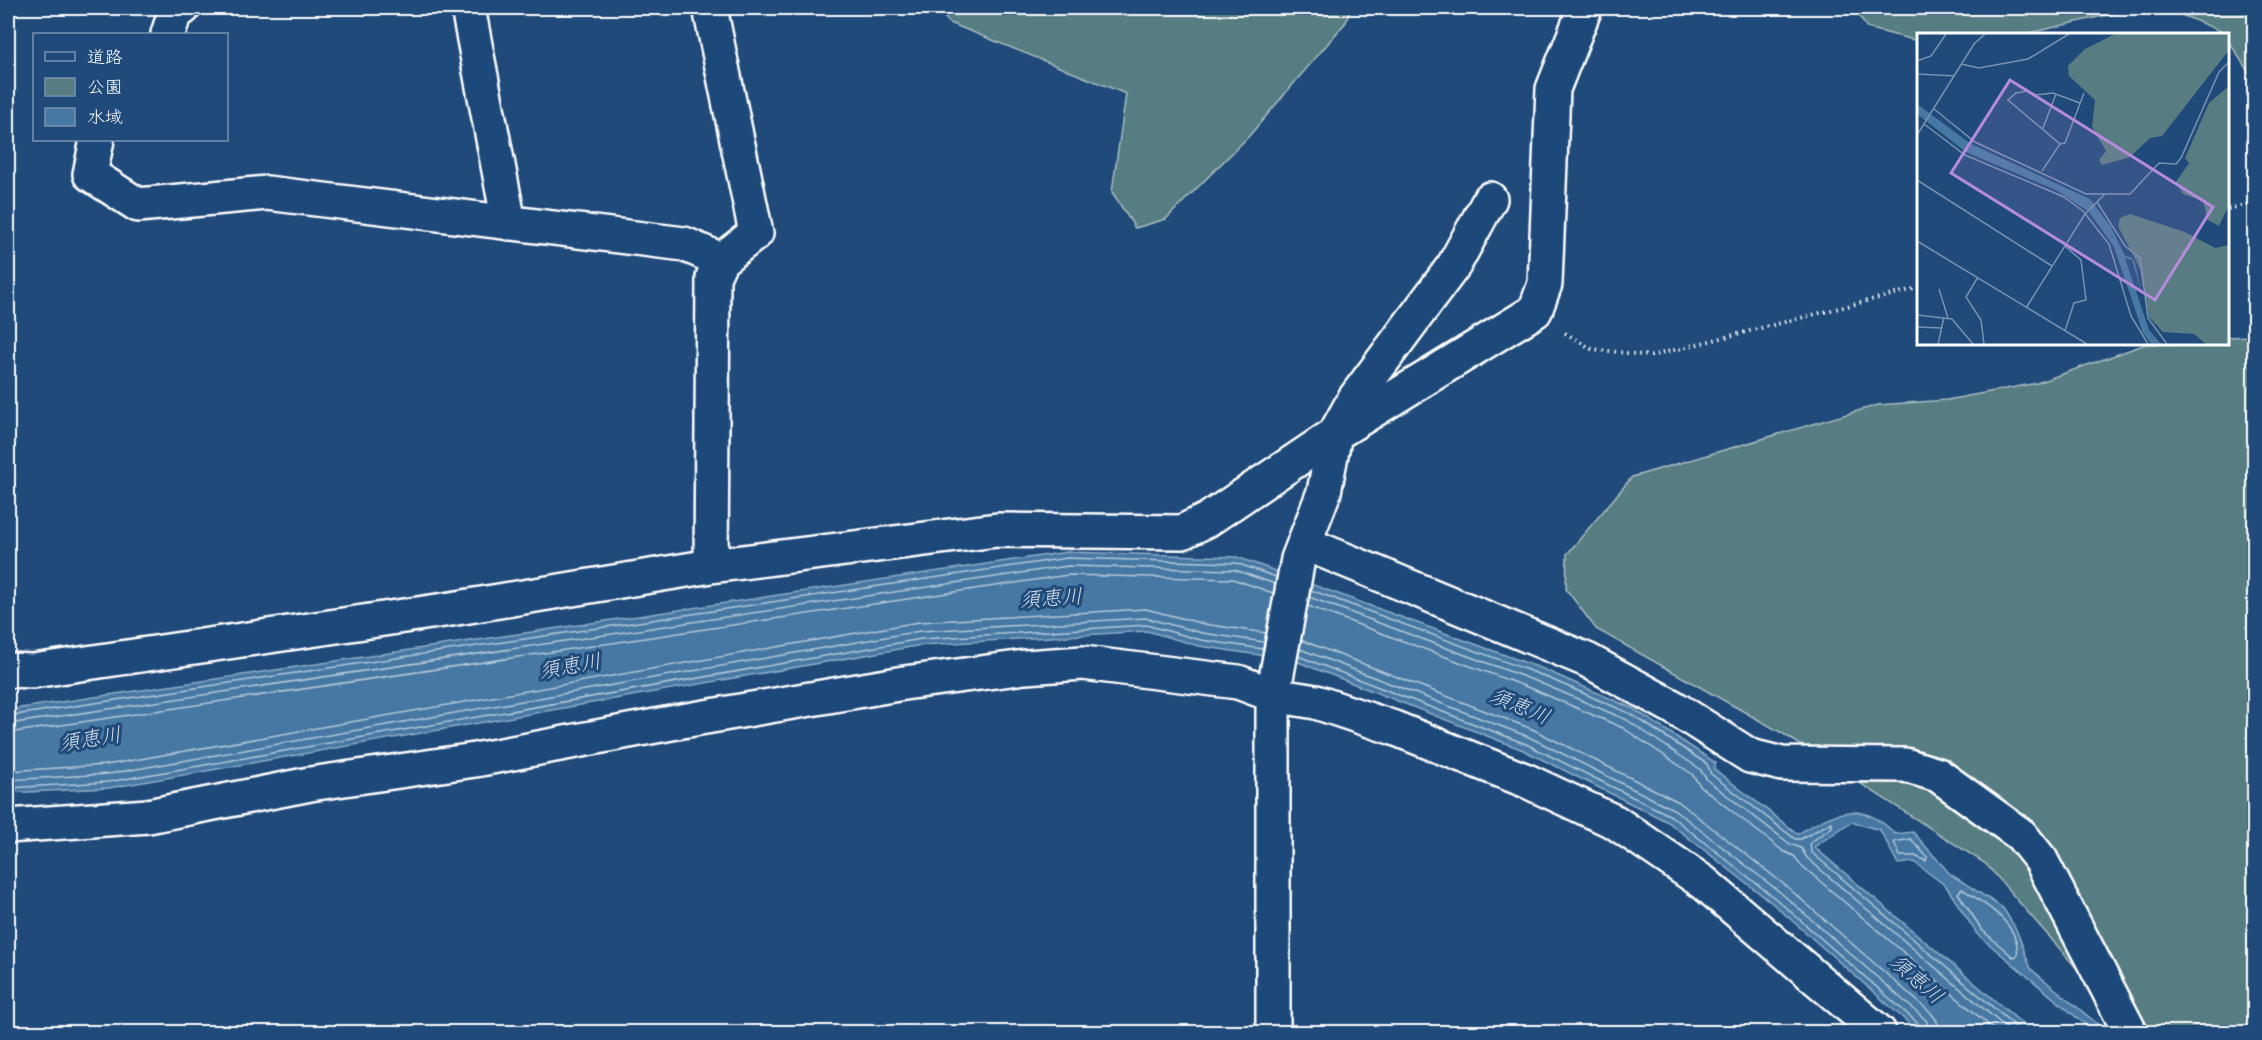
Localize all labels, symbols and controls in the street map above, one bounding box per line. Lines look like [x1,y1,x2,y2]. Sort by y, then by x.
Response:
legend [33,33,228,141]
inset map [1917,33,2229,345]
text: 道路 [87,44,123,73]
text: 公園 [87,74,123,103]
text: 水域 [87,104,123,133]
water label: 須恵川 [1019,581,1084,618]
water label: 須恵川 [536,646,604,689]
water label: 須恵川 [1484,680,1555,735]
water label: 須恵川 [57,719,124,762]
water label: 須恵川 [1881,947,1951,1013]

